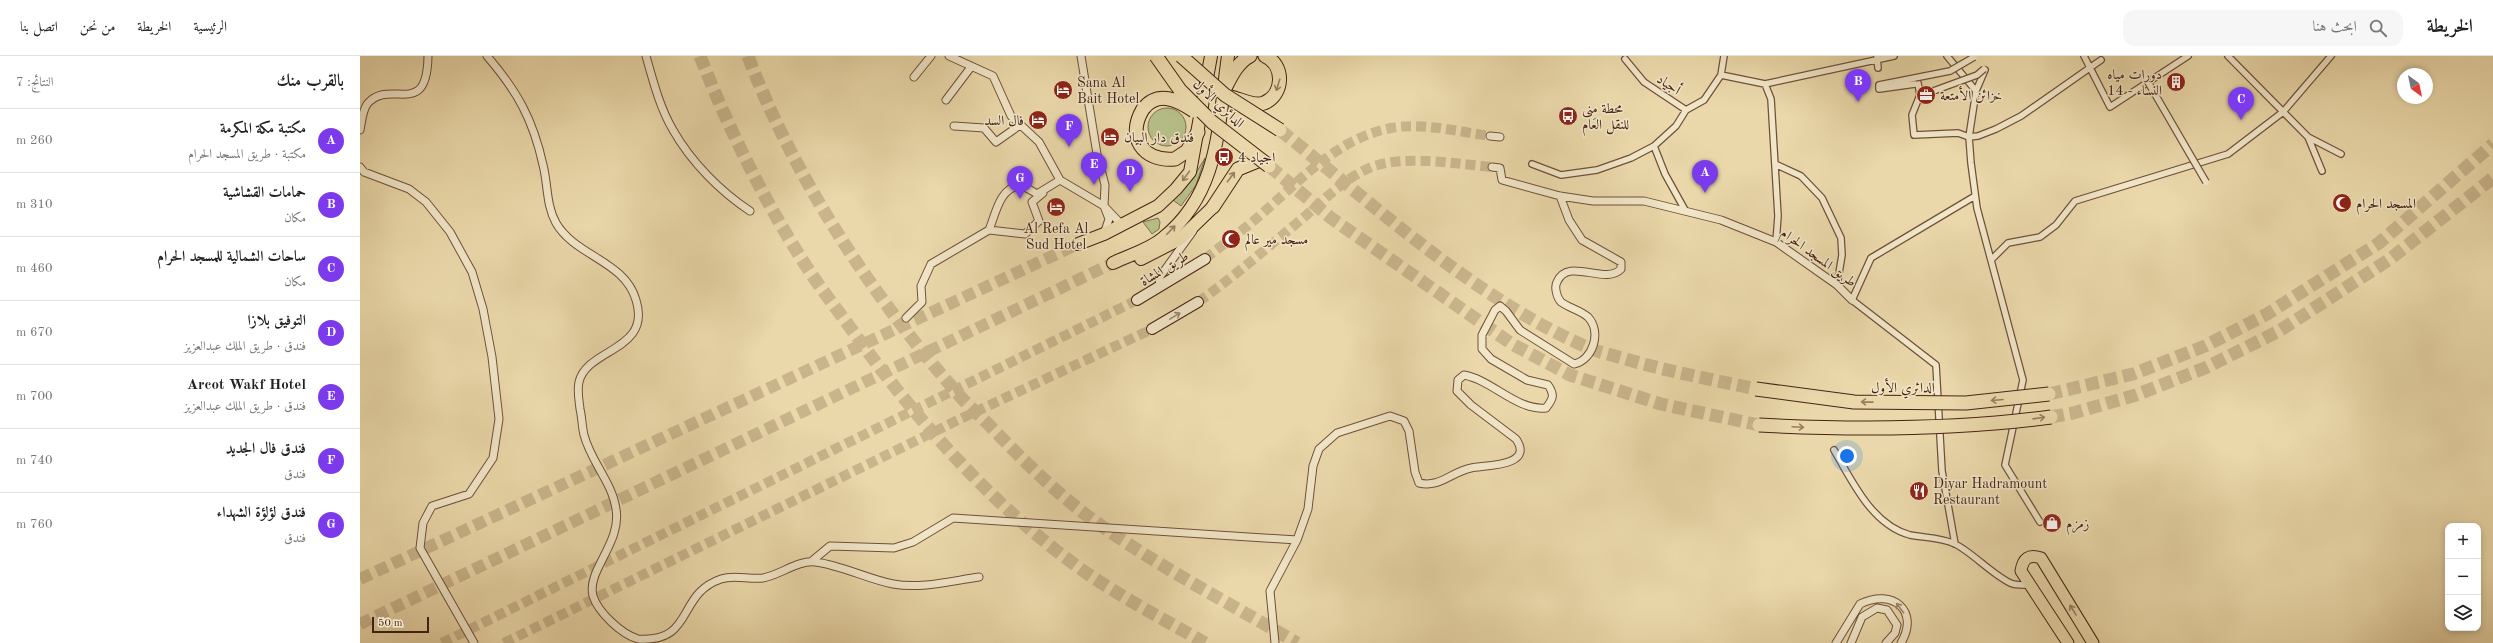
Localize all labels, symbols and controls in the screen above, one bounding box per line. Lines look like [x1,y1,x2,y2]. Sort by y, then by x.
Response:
search box [2123,10,2403,46]
icon: search [2367,17,2389,39]
text: الخريطة [2427,18,2473,37]
text: اتصل بنا [20,20,58,34]
text: من نحن [80,20,115,34]
text: الخريطة [137,20,171,34]
text: الرئيسية [193,20,227,34]
text: ابحث هنا [2313,20,2357,35]
place label: دورات مياه النساء - 14 [2107,68,2162,98]
north arrow [2397,68,2433,104]
street label: أجياد [1653,69,1686,99]
pin: B [1845,69,1871,102]
building icon: دورات مياه النساء - 14 [2165,71,2187,93]
text: بالقرب منك [276,73,344,90]
street label: الدائري الأول [1187,74,1249,134]
text: النتائج: 7 [16,76,54,89]
place label: Sana Al Bait Hotel [1077,76,1139,106]
hotel icon: Sana Al Bait Hotel [1052,79,1074,101]
one-way arrow [1274,79,1281,92]
office icon: خزائن الأمتعة [1915,84,1937,106]
place label: خزائن الأمتعة [1940,85,2002,103]
pin: C [2228,87,2254,120]
place label: محطة مِنى للنقل العام [1582,102,1629,137]
bus stop icon: محطة مِنى للنقل العام [1557,105,1579,127]
hotel icon: فال السد [1027,109,1049,131]
place label: فال السد [984,114,1024,128]
pin: F [1056,114,1082,147]
text: مكتبة مكة المكرمة [220,122,306,137]
hotel icon: فندق دار البيان [1099,126,1121,148]
place label: فندق دار البيان [1124,131,1194,146]
text: 260 m [16,134,53,147]
text: A [326,134,336,147]
bus stop icon: اجياد 4 [1213,146,1235,168]
text: مكتبة · طريق المسجد الحرام [188,148,306,161]
place label: اجياد 4 [1238,151,1275,166]
pin: E [1081,152,1107,185]
pin: D [1117,159,1143,192]
pin: A [1692,160,1718,193]
pin: G [1007,166,1033,199]
one-way arrow [1182,170,1190,181]
one-way arrow [1227,172,1235,183]
text: حمامات القشاشية [223,186,306,201]
mosque icon: المسجد الحرام [2331,192,2353,214]
hotel icon: Al Refa Al Sud Hotel [1045,196,1067,218]
place label: المسجد الحرام [2356,197,2416,216]
text: 310 m [16,198,53,211]
text: B [326,198,336,211]
text: مكان [284,212,306,225]
place label: Al Refa Al Sud Hotel [1024,222,1089,252]
one-way arrow [1166,225,1176,235]
street label: طريق المسجد الحرام [1775,226,1859,294]
mosque icon: مسجد مير عالم [1220,228,1242,250]
place label: مسجد مير عالم [1245,233,1308,252]
street label: طريق المشاة [1138,249,1192,290]
text: ساحات الشمالية للمسجد الحرام [157,250,306,265]
text: 460 m [16,262,53,275]
text: C [327,262,335,275]
text: مكان [284,276,306,289]
one-way arrow [1169,311,1181,319]
text: التوفيق بلازا [247,314,306,329]
text: 670 m [16,326,53,339]
text: D [326,326,336,339]
text: فندق · طريق الملك عبدالعزيز [184,340,306,353]
street label: الدائري الأول [1871,377,1935,399]
text: Arcot Wakf Hotel [187,378,306,393]
text: 700 m [16,390,53,403]
text: E [327,390,336,403]
one-way arrow [1991,396,2004,404]
one-way arrow [1861,398,1874,406]
text: فندق · طريق الملك عبدالعزيز [184,400,306,413]
one-way arrow [2032,414,2045,422]
one-way arrow [1791,424,1804,431]
text: فندق فال الجديد [226,442,306,457]
your location [1837,446,1857,466]
text: 740 m [16,454,53,467]
text: F [327,454,335,467]
text: فندق [284,468,306,481]
place label: Diyar Hadramount Restaurant [1933,477,2047,507]
restaurant icon: Diyar Hadramount Restaurant [1908,480,1930,502]
text: فندق لؤلؤة الشهداء [216,506,306,521]
shop icon: زمزم [2041,512,2063,534]
place label: زمزم [2066,517,2089,536]
text: 760 m [16,518,53,531]
text: G [326,518,336,531]
map controls [2445,523,2481,631]
button: + [2445,523,2481,559]
text: فندق [284,532,306,545]
button: − [2445,559,2481,595]
button: layers [2445,595,2481,631]
one-way arrow [1896,602,1904,613]
one-way arrow [2068,604,2076,616]
scale bar [372,615,429,634]
text: 50 m [378,618,403,629]

